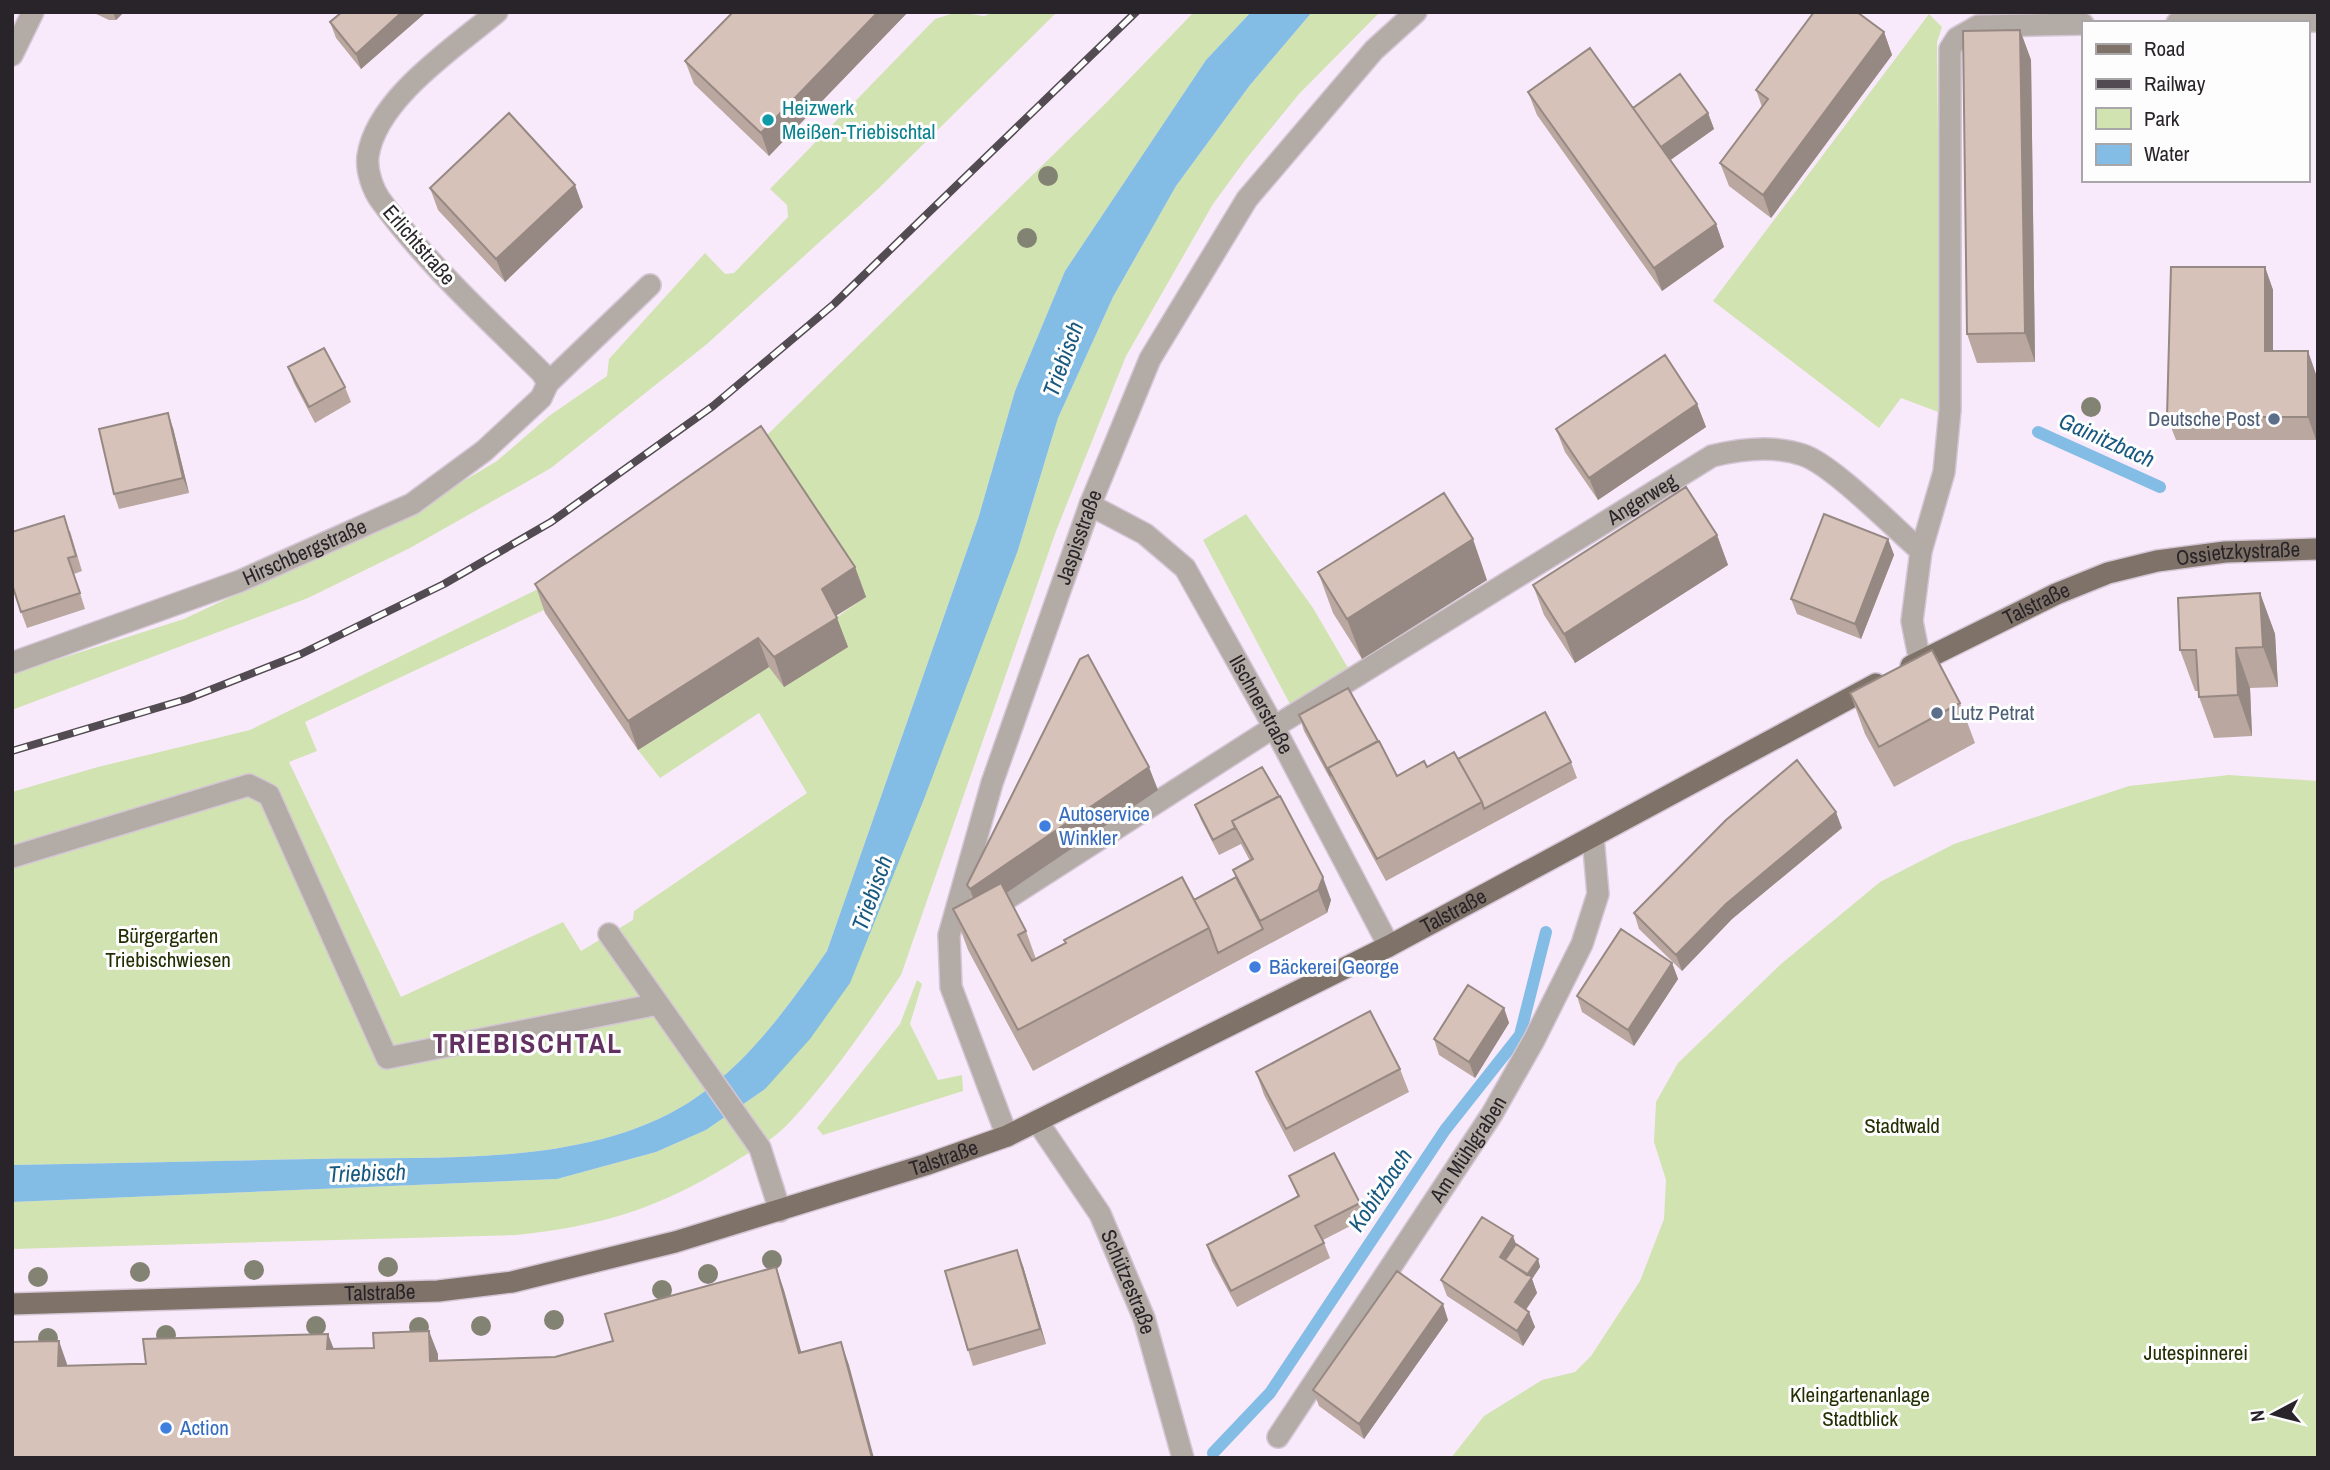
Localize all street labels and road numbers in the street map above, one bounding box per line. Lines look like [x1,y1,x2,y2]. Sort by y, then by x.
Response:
street label: Erlichtstraße [376,198,462,291]
street label: Angerweg [1600,466,1683,532]
street label: Jaspisstraße [1048,485,1109,588]
street label: Hirschbergstraße [238,511,371,592]
street label: Ossietzkystraße [2174,535,2301,572]
street label: Talstraße [1998,575,2074,632]
street label: Ilschnerstraße [1222,649,1301,759]
street label: Talstraße [1415,881,1491,941]
street label: Am Mühlgraben [1422,1091,1513,1209]
street label: Talstraße [906,1132,982,1183]
street label: Schützestraße [1094,1225,1163,1337]
street label: Talstraße [344,1277,416,1308]

